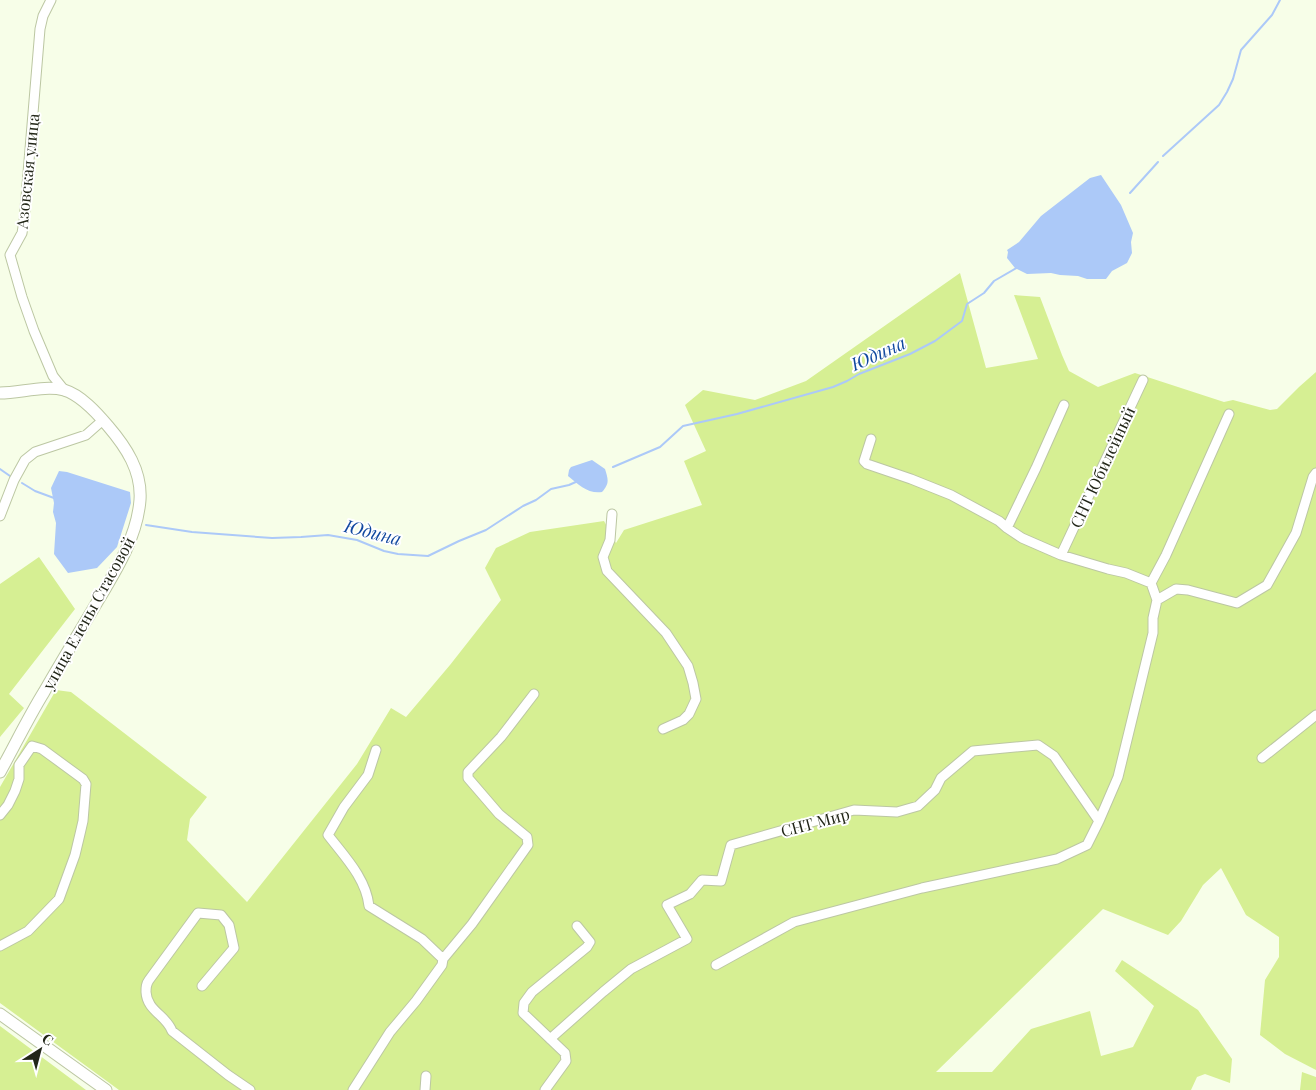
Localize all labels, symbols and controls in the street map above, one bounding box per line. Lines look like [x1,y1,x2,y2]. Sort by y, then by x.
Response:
street label: Азовская улица [10,112,43,231]
water label: Юдина [846,330,909,376]
street label: СНТ Юбилейный [1065,403,1139,531]
water label: Юдина [341,513,404,551]
street label: улица Елены Стасовой [37,533,139,694]
street label: СНТ Мир [778,803,852,841]
north arrow [15,1025,65,1075]
text: С [38,1028,58,1050]

